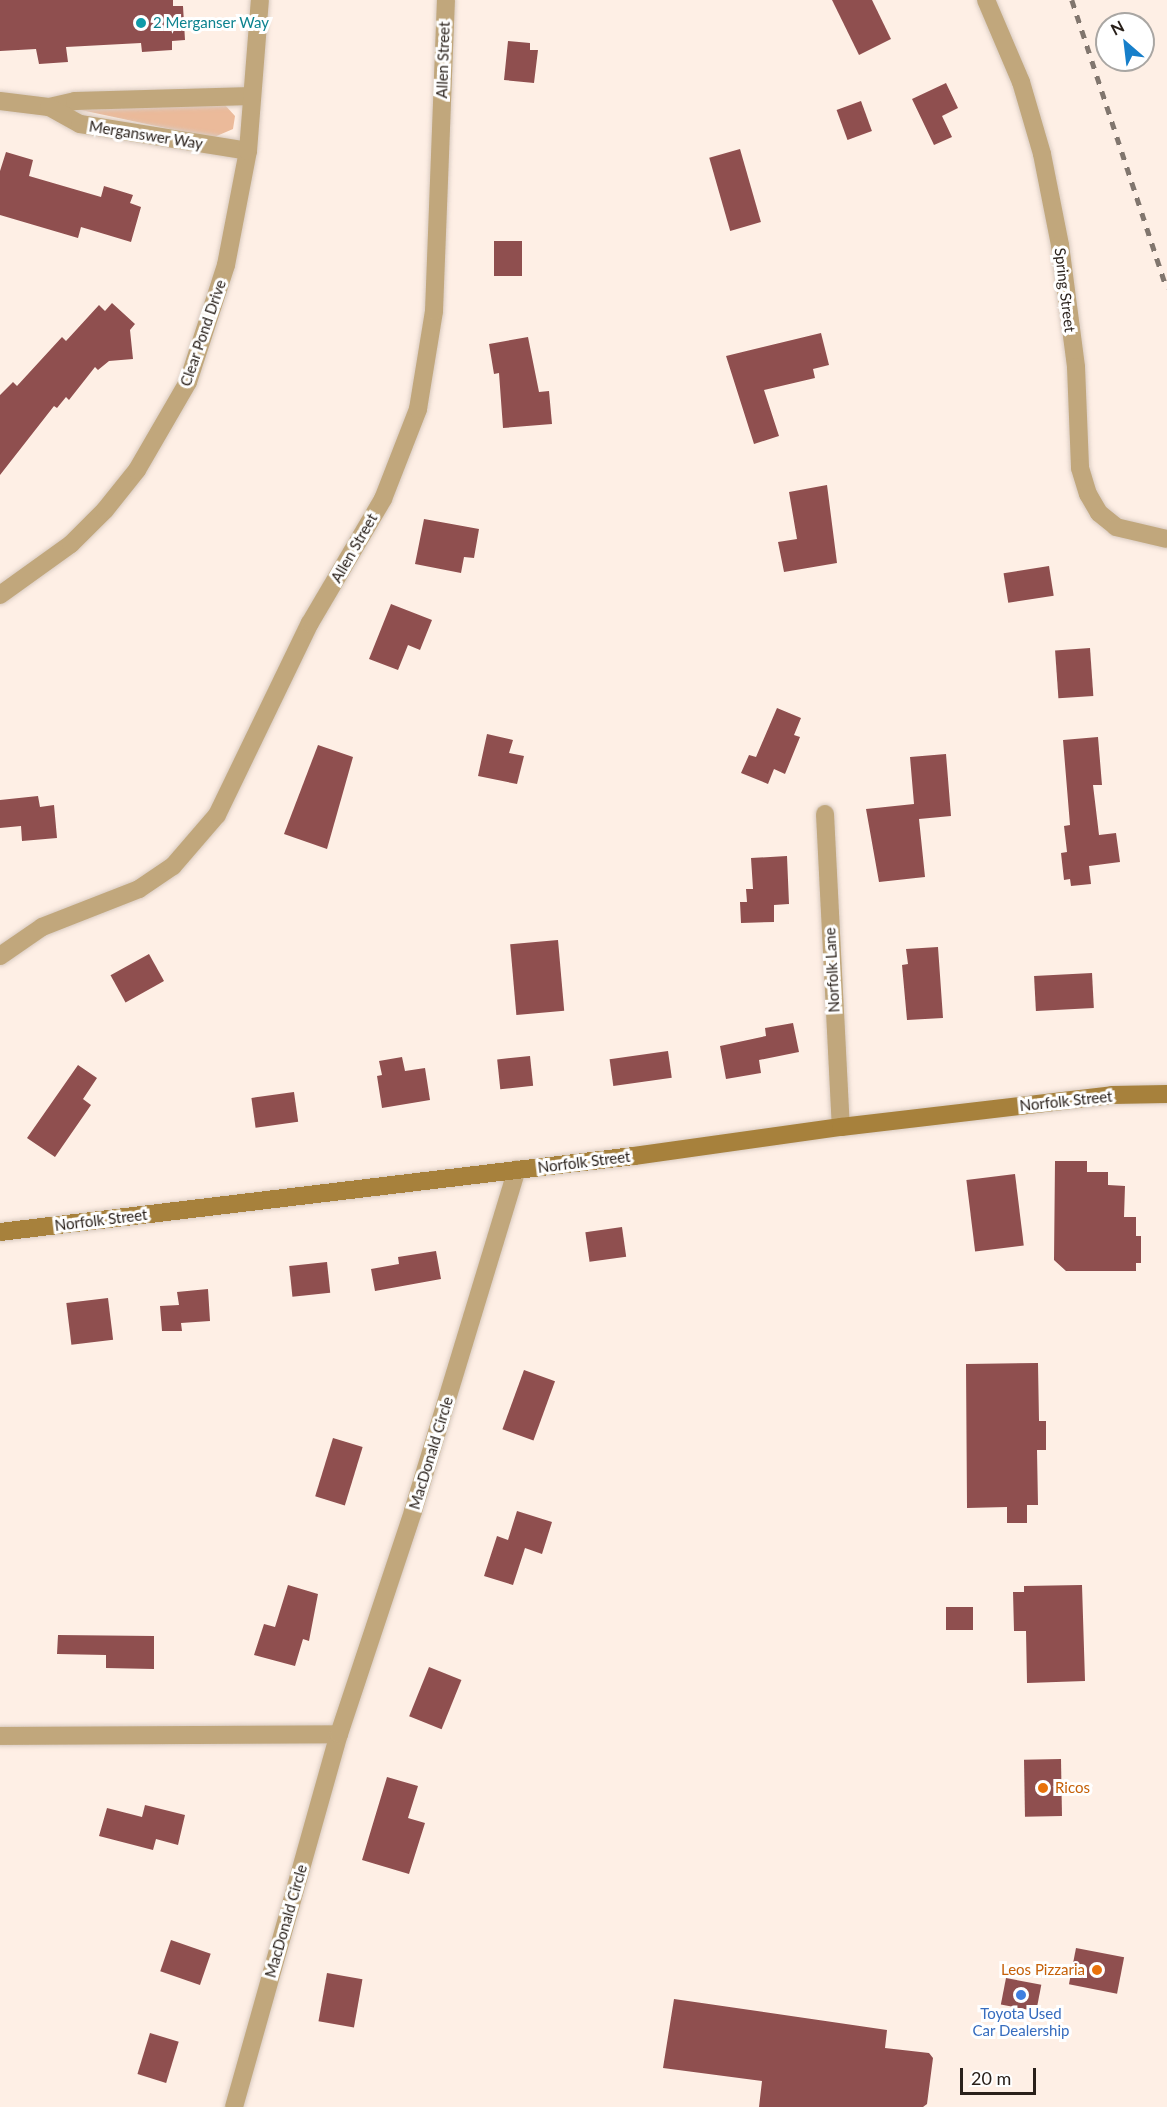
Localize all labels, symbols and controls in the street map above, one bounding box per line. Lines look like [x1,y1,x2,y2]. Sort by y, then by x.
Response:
north arrow [1095,12,1155,72]
place label: 2 Merganser Way [153,14,269,32]
marker: 2 Merganser Way [134,16,148,30]
text: N [1107,16,1127,39]
street label: Allen Street [433,21,453,99]
street label: Merganswer Way [87,117,205,153]
street label: Spring Street [1051,247,1079,333]
street label: Clear Pond Drive [176,277,230,389]
street label: Allen Street [327,510,381,586]
street label: Norfolk Lane [821,927,843,1013]
street label: Norfolk Street [1019,1087,1113,1115]
street label: Norfolk Street [537,1147,631,1177]
street label: Norfolk Street [54,1205,148,1235]
street label: MacDonald Circle [405,1394,457,1512]
place label: Ricos [1055,1779,1090,1797]
marker: Ricos [1036,1781,1050,1795]
street label: MacDonald Circle [261,1862,311,1980]
place label: Leos Pizzaria [1001,1961,1085,1979]
marker: Leos Pizzaria [1090,1963,1104,1977]
marker: Toyota Used Car Dealership [1014,1988,1028,2002]
place label: Toyota Used Car Dealership [972,2004,1070,2039]
scale bar [963,2056,1040,2094]
text: 20 m [971,2067,1011,2089]

